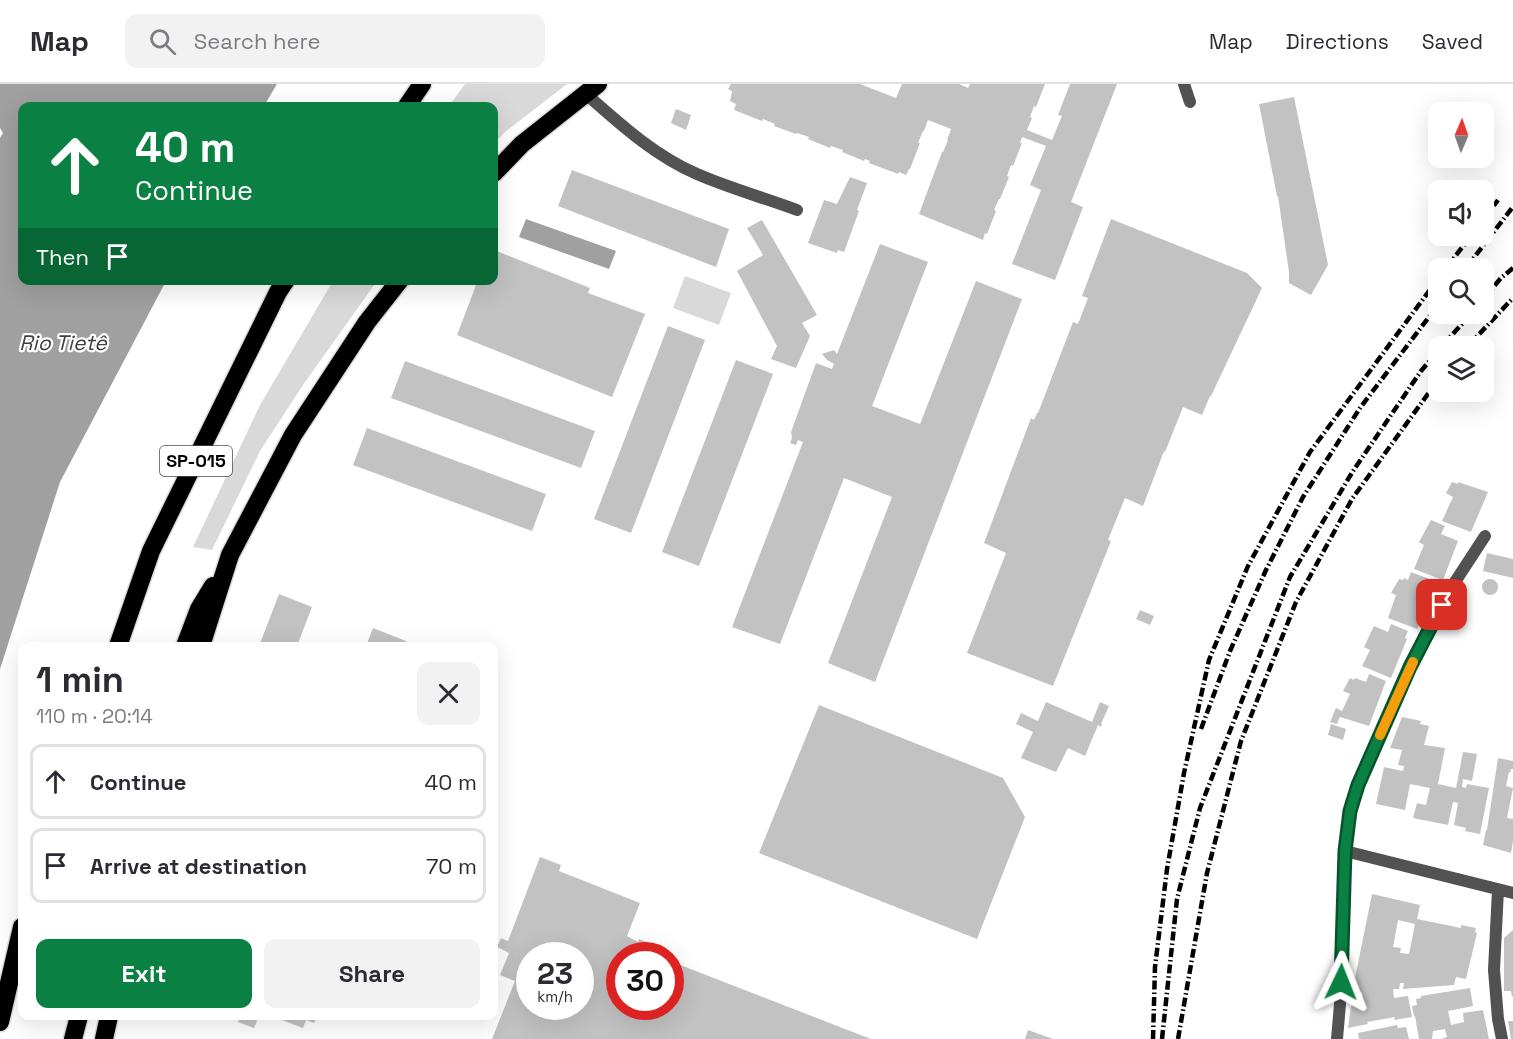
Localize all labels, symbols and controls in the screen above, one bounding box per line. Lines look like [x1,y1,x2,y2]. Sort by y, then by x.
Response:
search box [125,14,545,68]
text: Map [30,23,89,59]
icon: search [146,25,179,58]
text: Search here [194,27,321,55]
text: Map [1209,28,1253,55]
text: Directions [1286,28,1389,55]
text: Saved [1422,28,1483,55]
north arrow [1428,102,1494,168]
map controls [1428,102,1494,402]
text: 40 m [135,121,235,174]
icon: ahead [36,126,114,204]
text: Continue [135,173,253,208]
button: sound [1428,180,1494,246]
icon: arrive [101,240,134,273]
text: Then [36,243,89,271]
button: search [1428,258,1494,324]
water label: Rio Tietê [19,329,108,356]
button: layers [1428,336,1494,402]
road number: SP-015 [160,446,232,476]
pin [1416,579,1467,630]
icon: arrive [1425,588,1458,621]
text: 1 min [36,657,124,703]
button: close [417,662,480,725]
text: 110 m · 20:14 [36,703,153,729]
icon: ahead [39,765,72,798]
text: Continue [90,768,186,796]
text: 40 m [425,768,477,796]
icon: arrive [39,849,72,882]
text: Arrive at destination [90,852,307,880]
text: 70 m [426,852,477,880]
button: Exit [36,939,252,1008]
button: Share [264,939,480,1008]
speed limit sign: 30 [606,942,684,1020]
position arrow [1309,950,1373,1014]
text: 23 [537,954,573,993]
text: km/h [537,987,573,1006]

